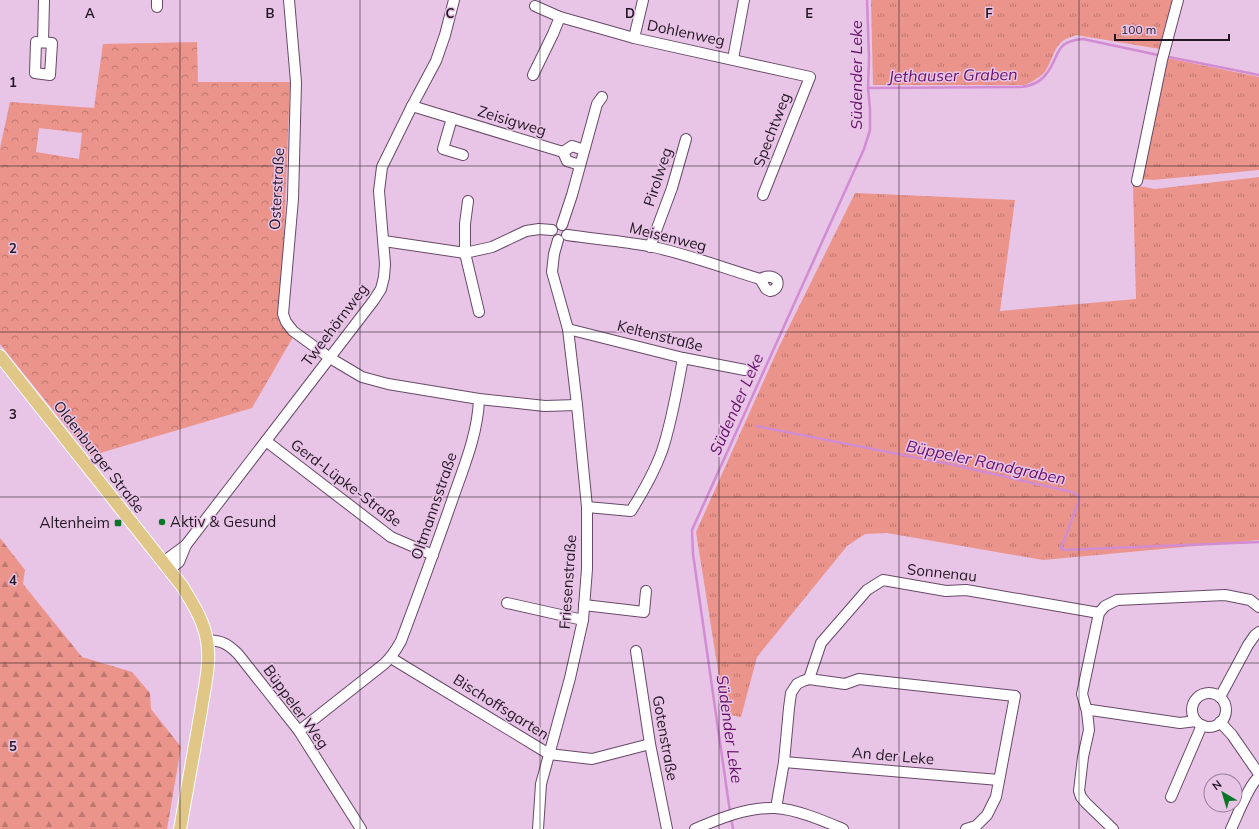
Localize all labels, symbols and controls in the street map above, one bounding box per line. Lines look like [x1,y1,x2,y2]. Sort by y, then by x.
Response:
text: A [85,5,95,21]
text: B [266,5,275,21]
text: C [446,5,455,21]
text: D [625,5,635,21]
text: E [805,5,813,21]
text: F [985,5,993,21]
street label: Dohlenweg [645,15,727,50]
scale bar [1115,16,1229,42]
water label: Südender Leke [846,20,866,130]
text: 100 m [1121,22,1156,37]
water label: Jethauser Graben [886,64,1018,86]
text: 1 [9,74,17,90]
street label: Spechtweg [749,90,794,170]
street label: Zeisigweg [476,101,549,140]
street label: Pirolweg [639,145,676,209]
street label: Osterstraße [265,147,288,231]
street label: Meisenweg [627,218,709,255]
text: 2 [9,240,17,256]
street label: Tweehörnweg [297,279,372,370]
street label: Keltenstraße [615,316,705,355]
water label: Südender Leke [705,350,767,458]
street label: Oldenburger Straße [50,397,149,517]
text: 3 [9,406,17,422]
street label: Gerd-Lüpke-Straße [287,435,406,531]
water label: Büppeler Randgraben [904,435,1068,489]
street label: Oltmannsstraße [406,450,461,562]
place label: Aktiv & Gesund [170,512,276,531]
place label: Altenheim [40,513,110,532]
marker: Aktiv & Gesund [157,517,167,527]
marker: Altenheim [113,518,123,528]
street label: Friesenstraße [555,534,580,630]
street label: Sonnenau [906,559,978,586]
text: 4 [9,572,17,588]
street label: Büppeler Weg [260,661,333,752]
street label: Bischoffsgarten [450,670,553,744]
water label: Südender Leke [712,674,748,785]
street label: Gotenstraße [649,694,682,782]
text: 5 [9,738,17,754]
street label: An der Leke [851,742,935,769]
north arrow [1203,773,1243,813]
text: N [1209,777,1224,793]

